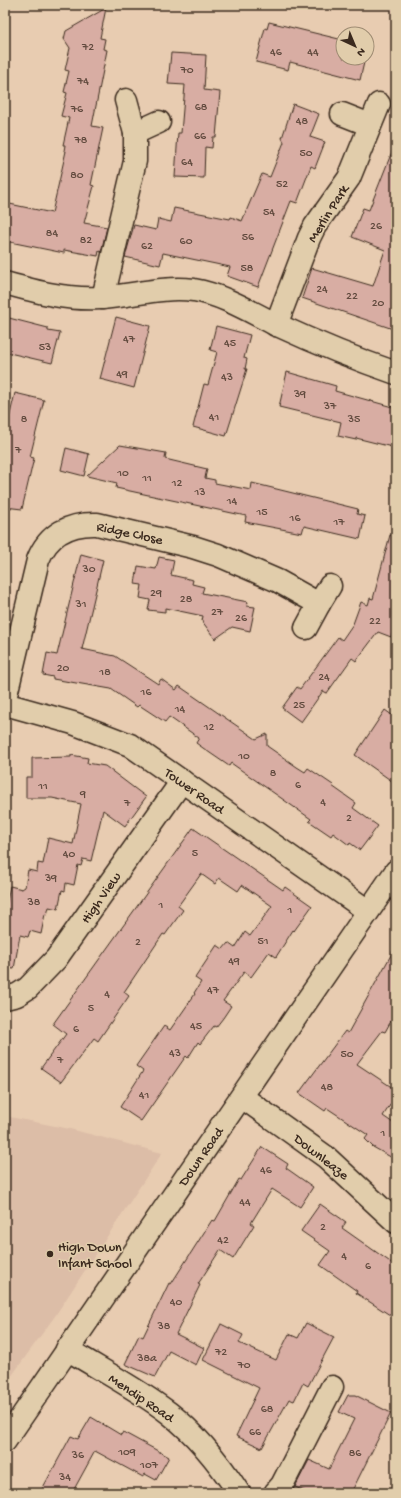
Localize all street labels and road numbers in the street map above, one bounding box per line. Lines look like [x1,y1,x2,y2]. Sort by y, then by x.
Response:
street label: Merlin Park [305,181,354,246]
street label: Ridge Close [95,519,165,550]
street label: Tower Road [159,765,228,820]
street label: High View [78,869,126,927]
street label: Down Road [175,1123,229,1191]
street label: Downleaze [289,1131,352,1185]
street label: Mendip Road [105,1371,178,1428]

